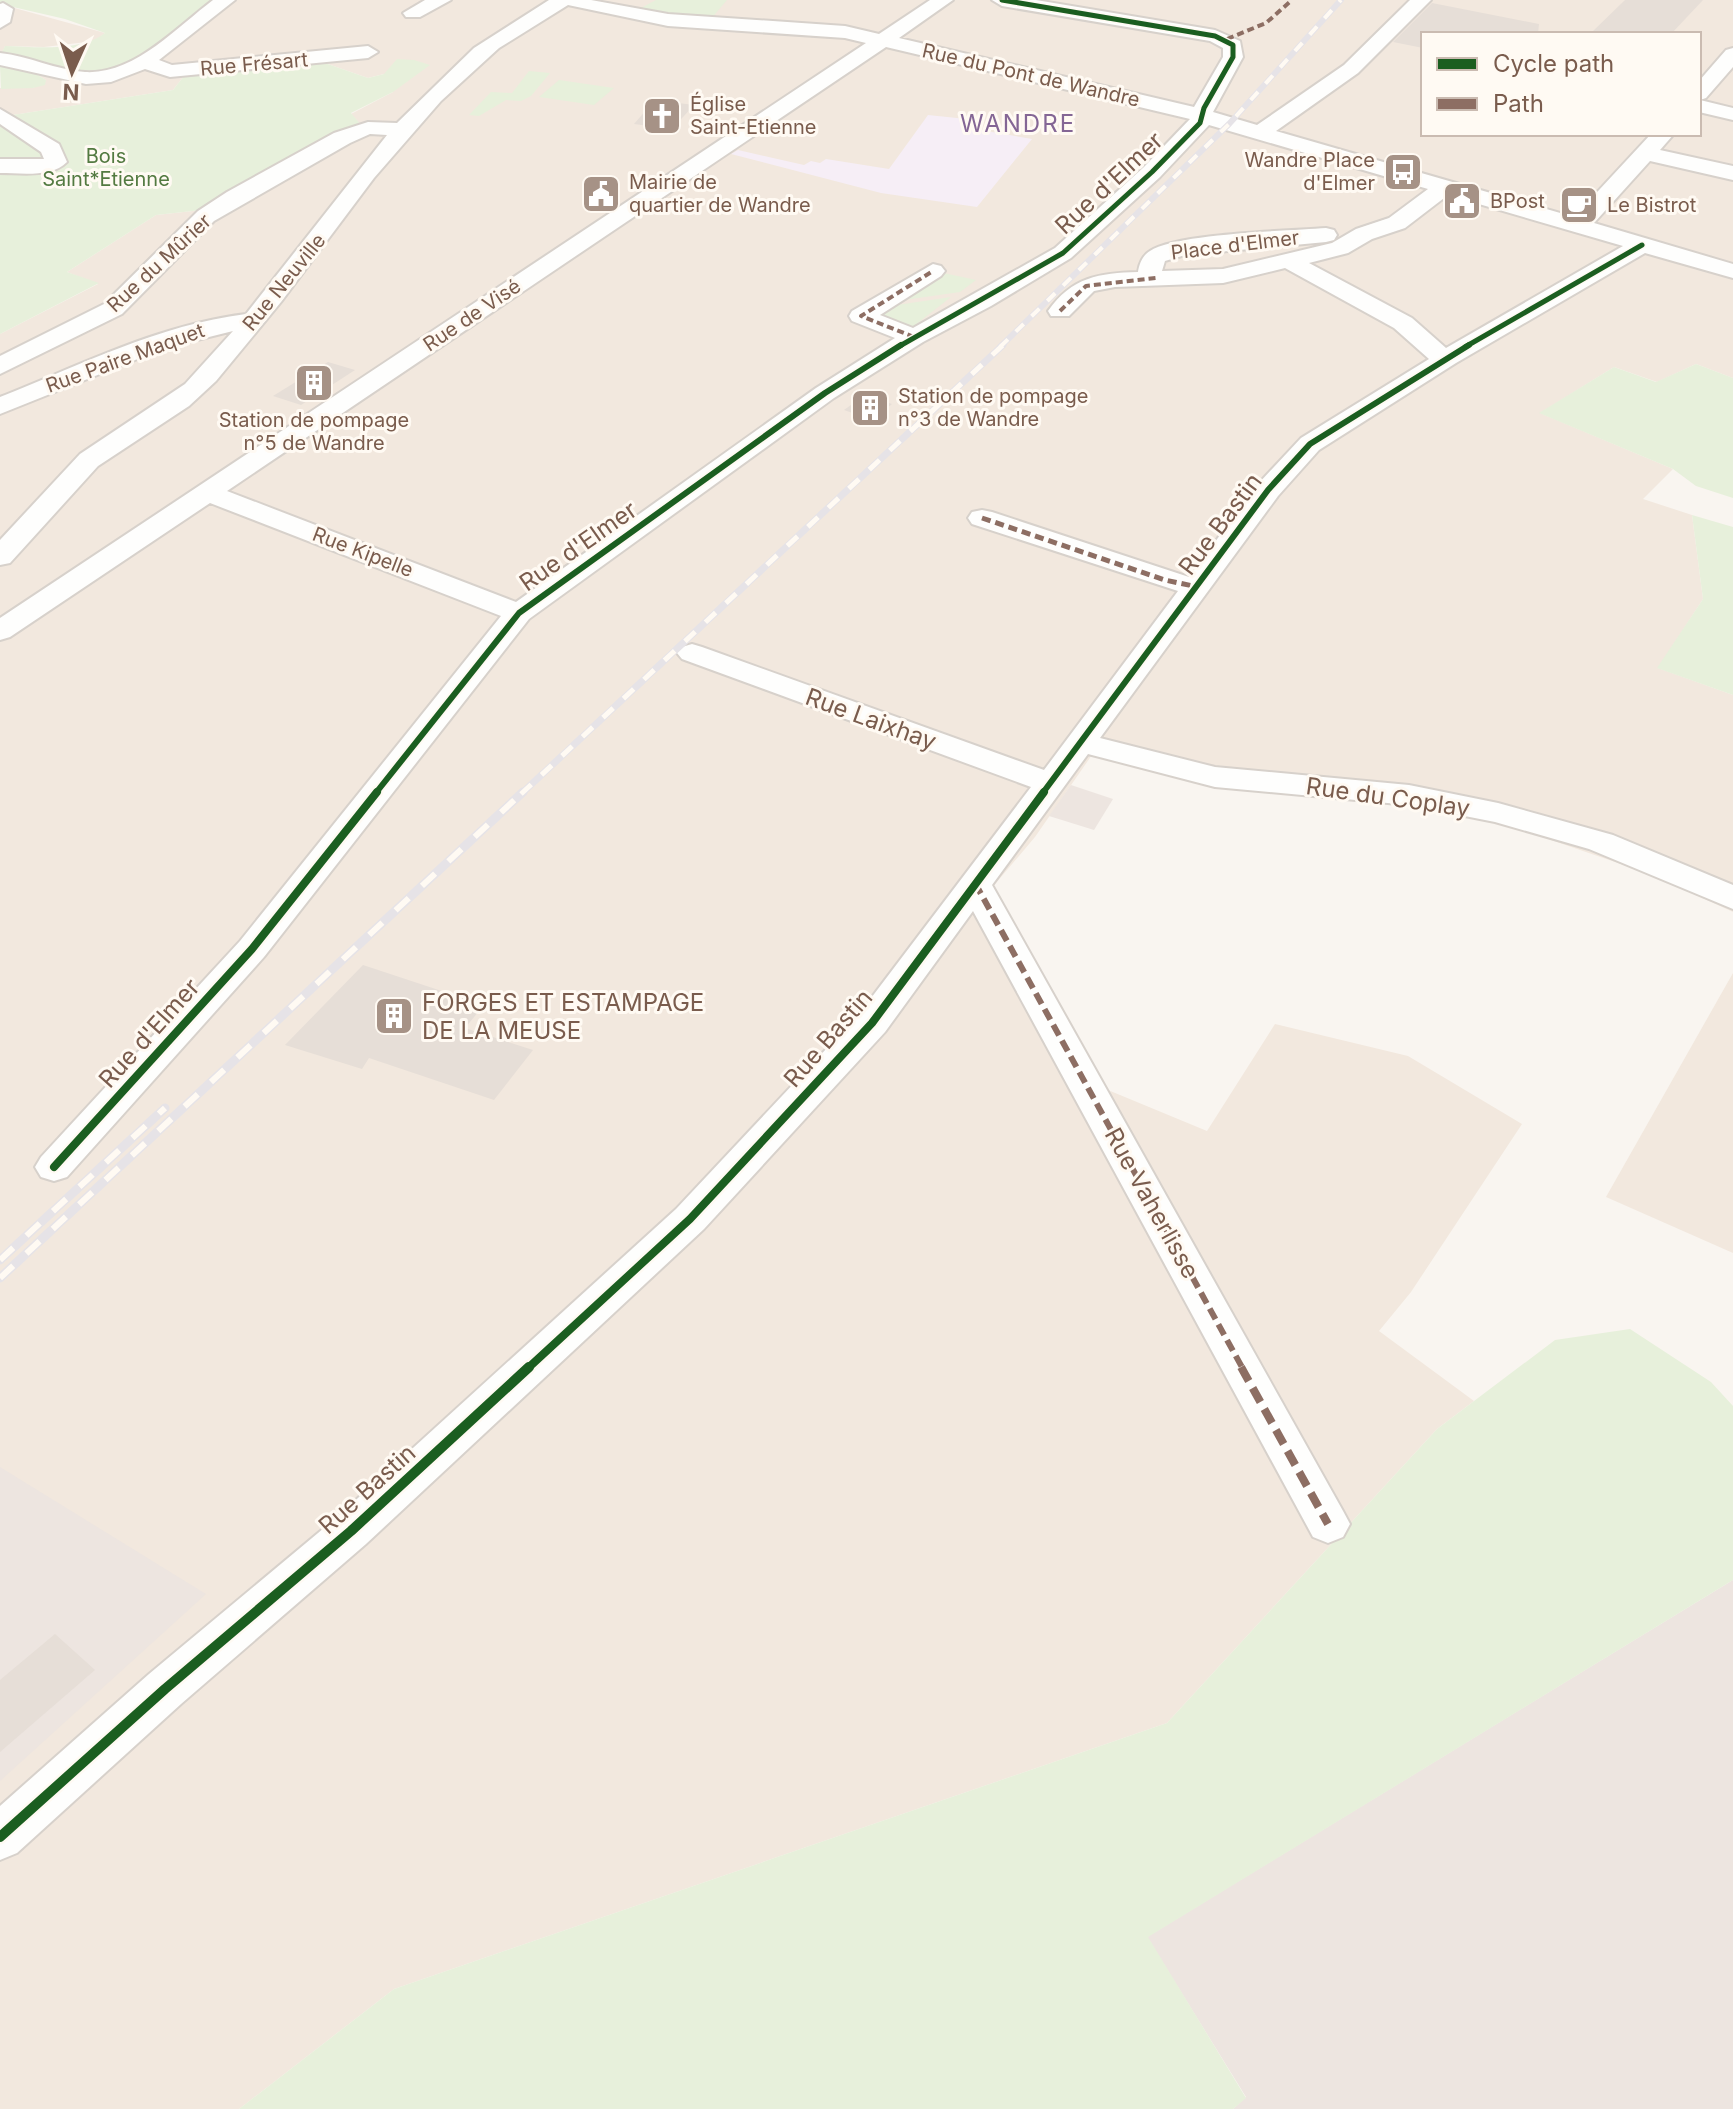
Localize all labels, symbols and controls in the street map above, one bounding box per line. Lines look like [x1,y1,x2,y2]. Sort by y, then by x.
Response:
north arrow [32,32,112,112]
legend [1421,32,1701,136]
street label: Rue du Pont de Wandre [920,38,1142,112]
street label: Rue Frésart [199,47,309,81]
text: Cycle path [1493,49,1614,78]
text: N [62,79,80,105]
text: Path [1493,89,1544,118]
place label: Église Saint-Etienne [690,91,816,139]
church icon: Église Saint-Etienne [641,95,683,137]
district label: WANDRE [960,109,1076,138]
street label: Rue d'Elmer [1049,126,1169,240]
park label: Bois Saint*Etienne [42,144,170,191]
place label: Wandre Place d'Elmer [1245,148,1375,195]
bus stop icon: Wandre Place d'Elmer [1382,151,1424,193]
place label: Mairie de quartier de Wandre [629,170,811,217]
public building icon: Mairie de quartier de Wandre [580,173,622,215]
public building icon: BPost [1441,180,1483,222]
cafe icon: Le Bistrot [1558,184,1600,226]
place label: BPost [1490,189,1545,213]
place label: Le Bistrot [1607,193,1697,217]
street label: Rue du Mûrier [102,208,216,317]
street label: Place d'Elmer [1169,225,1301,265]
street label: Rue Neuville [238,229,330,335]
street label: Rue de Visé [419,274,525,356]
street label: Rue Paire Maquet [42,318,208,398]
building icon: Station de pompage n°5 de Wandre [293,362,335,404]
place label: Station de pompage n°3 de Wandre [898,384,1088,431]
building icon: Station de pompage n°3 de Wandre [849,387,891,429]
place label: Station de pompage n°5 de Wandre [219,408,409,455]
street label: Rue Bastin [1172,467,1268,581]
street label: Rue d'Elmer [514,495,642,597]
street label: Rue Kipelle [309,522,417,582]
street label: Rue Laixhay [802,682,940,756]
street label: Rue du Coplay [1304,771,1472,823]
street label: Rue d'Elmer [93,973,205,1093]
street label: Rue Bastin [778,983,878,1093]
place label: FORGES ET ESTAMPAGE DE LA MEUSE [422,988,704,1045]
building icon: FORGES ET ESTAMPAGE DE LA MEUSE [373,995,415,1037]
street label: Rue Vaherlisse [1099,1123,1205,1283]
street label: Rue Bastin [313,1438,421,1540]

